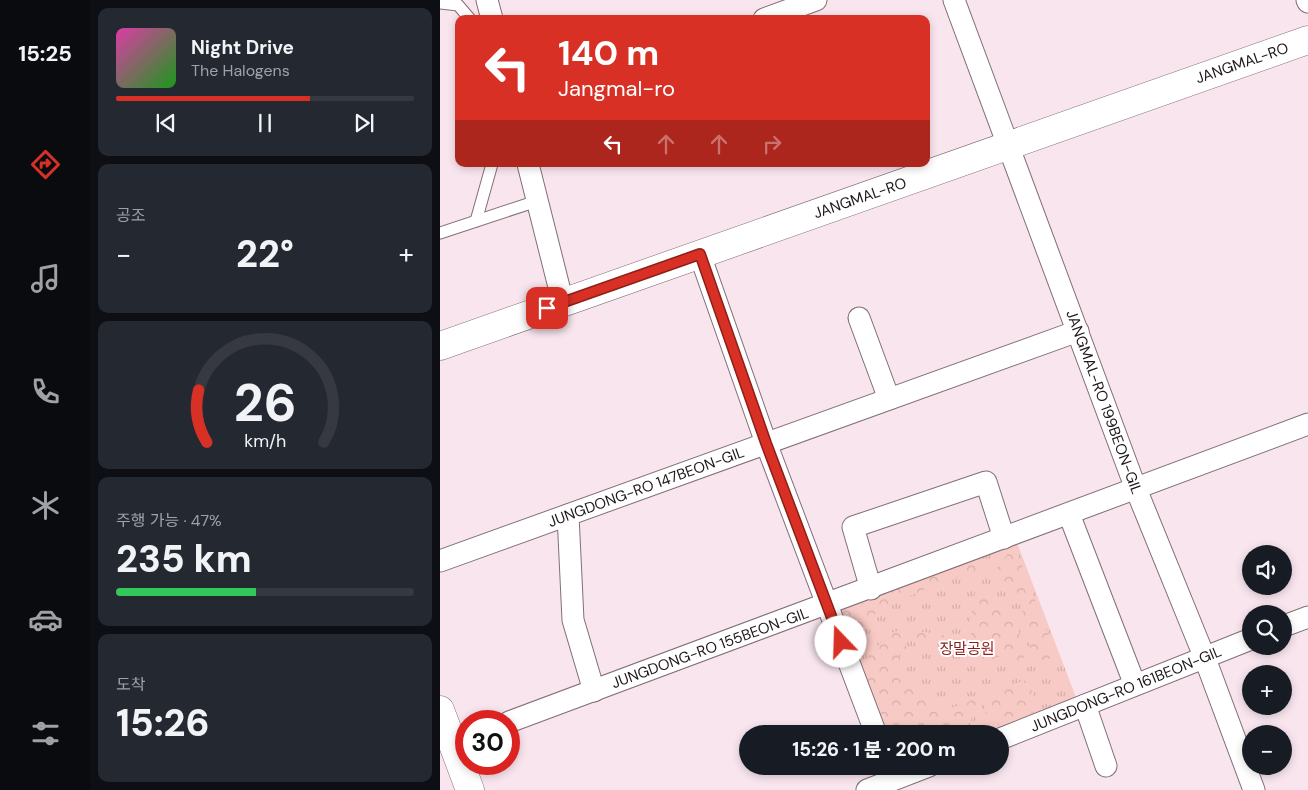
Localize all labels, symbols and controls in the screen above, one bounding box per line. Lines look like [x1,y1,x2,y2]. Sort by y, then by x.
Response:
text: 140 m [558,30,659,76]
text: Night Drive [191,35,294,60]
icon: left [475,35,540,100]
street label: JANGMAL-RO [1193,38,1291,88]
text: 15:25 [18,39,72,68]
text: The Halogens [191,60,290,81]
text: Jangmal-ro [558,74,675,103]
icon: previous [152,109,180,137]
icon: pause [251,109,279,137]
icon: next [350,109,378,137]
icon: left [599,130,627,158]
icon: ahead [652,130,680,158]
icon: ahead [705,130,733,158]
icon: right [758,130,786,158]
icon: directions [28,147,63,182]
street label: JANGMAL-RO [811,173,909,223]
text: 공조 [116,205,145,226]
text: 22° [236,229,294,279]
text: − [116,236,131,273]
text: + [399,236,414,273]
icon: music [28,261,63,296]
pin [526,287,568,329]
icon: arrive [533,294,561,322]
street label: JANGMAL-RO 199BEON-GIL [1061,307,1147,497]
text: 26 [234,369,296,437]
icon: phone [28,374,63,409]
text: km/h [244,429,286,453]
street label: JUNGDONG-RO 147BEON-GIL [545,442,747,532]
icon: climate [28,488,63,523]
text: 주행 가능 · 47% [116,510,222,531]
text: 235 km [116,534,252,584]
map controls [1242,545,1292,775]
button: sound [1242,545,1292,595]
icon: car [28,602,63,637]
street label: JUNGDONG-RO 155BEON-GIL [608,603,812,693]
button: search [1242,605,1292,655]
position arrow [814,615,866,667]
park label: 장말공원 [939,639,995,659]
street label: JUNGDONG-RO 161BEON-GIL [1027,641,1225,737]
button: + [1242,665,1292,715]
text: 도착 [116,674,145,695]
text: 15:26 [116,698,210,748]
speed limit sign: 30 [455,710,520,775]
icon: filters [28,716,63,751]
button: − [1242,725,1292,775]
text: 15:26 · 1 분 · 200 m [792,737,956,762]

